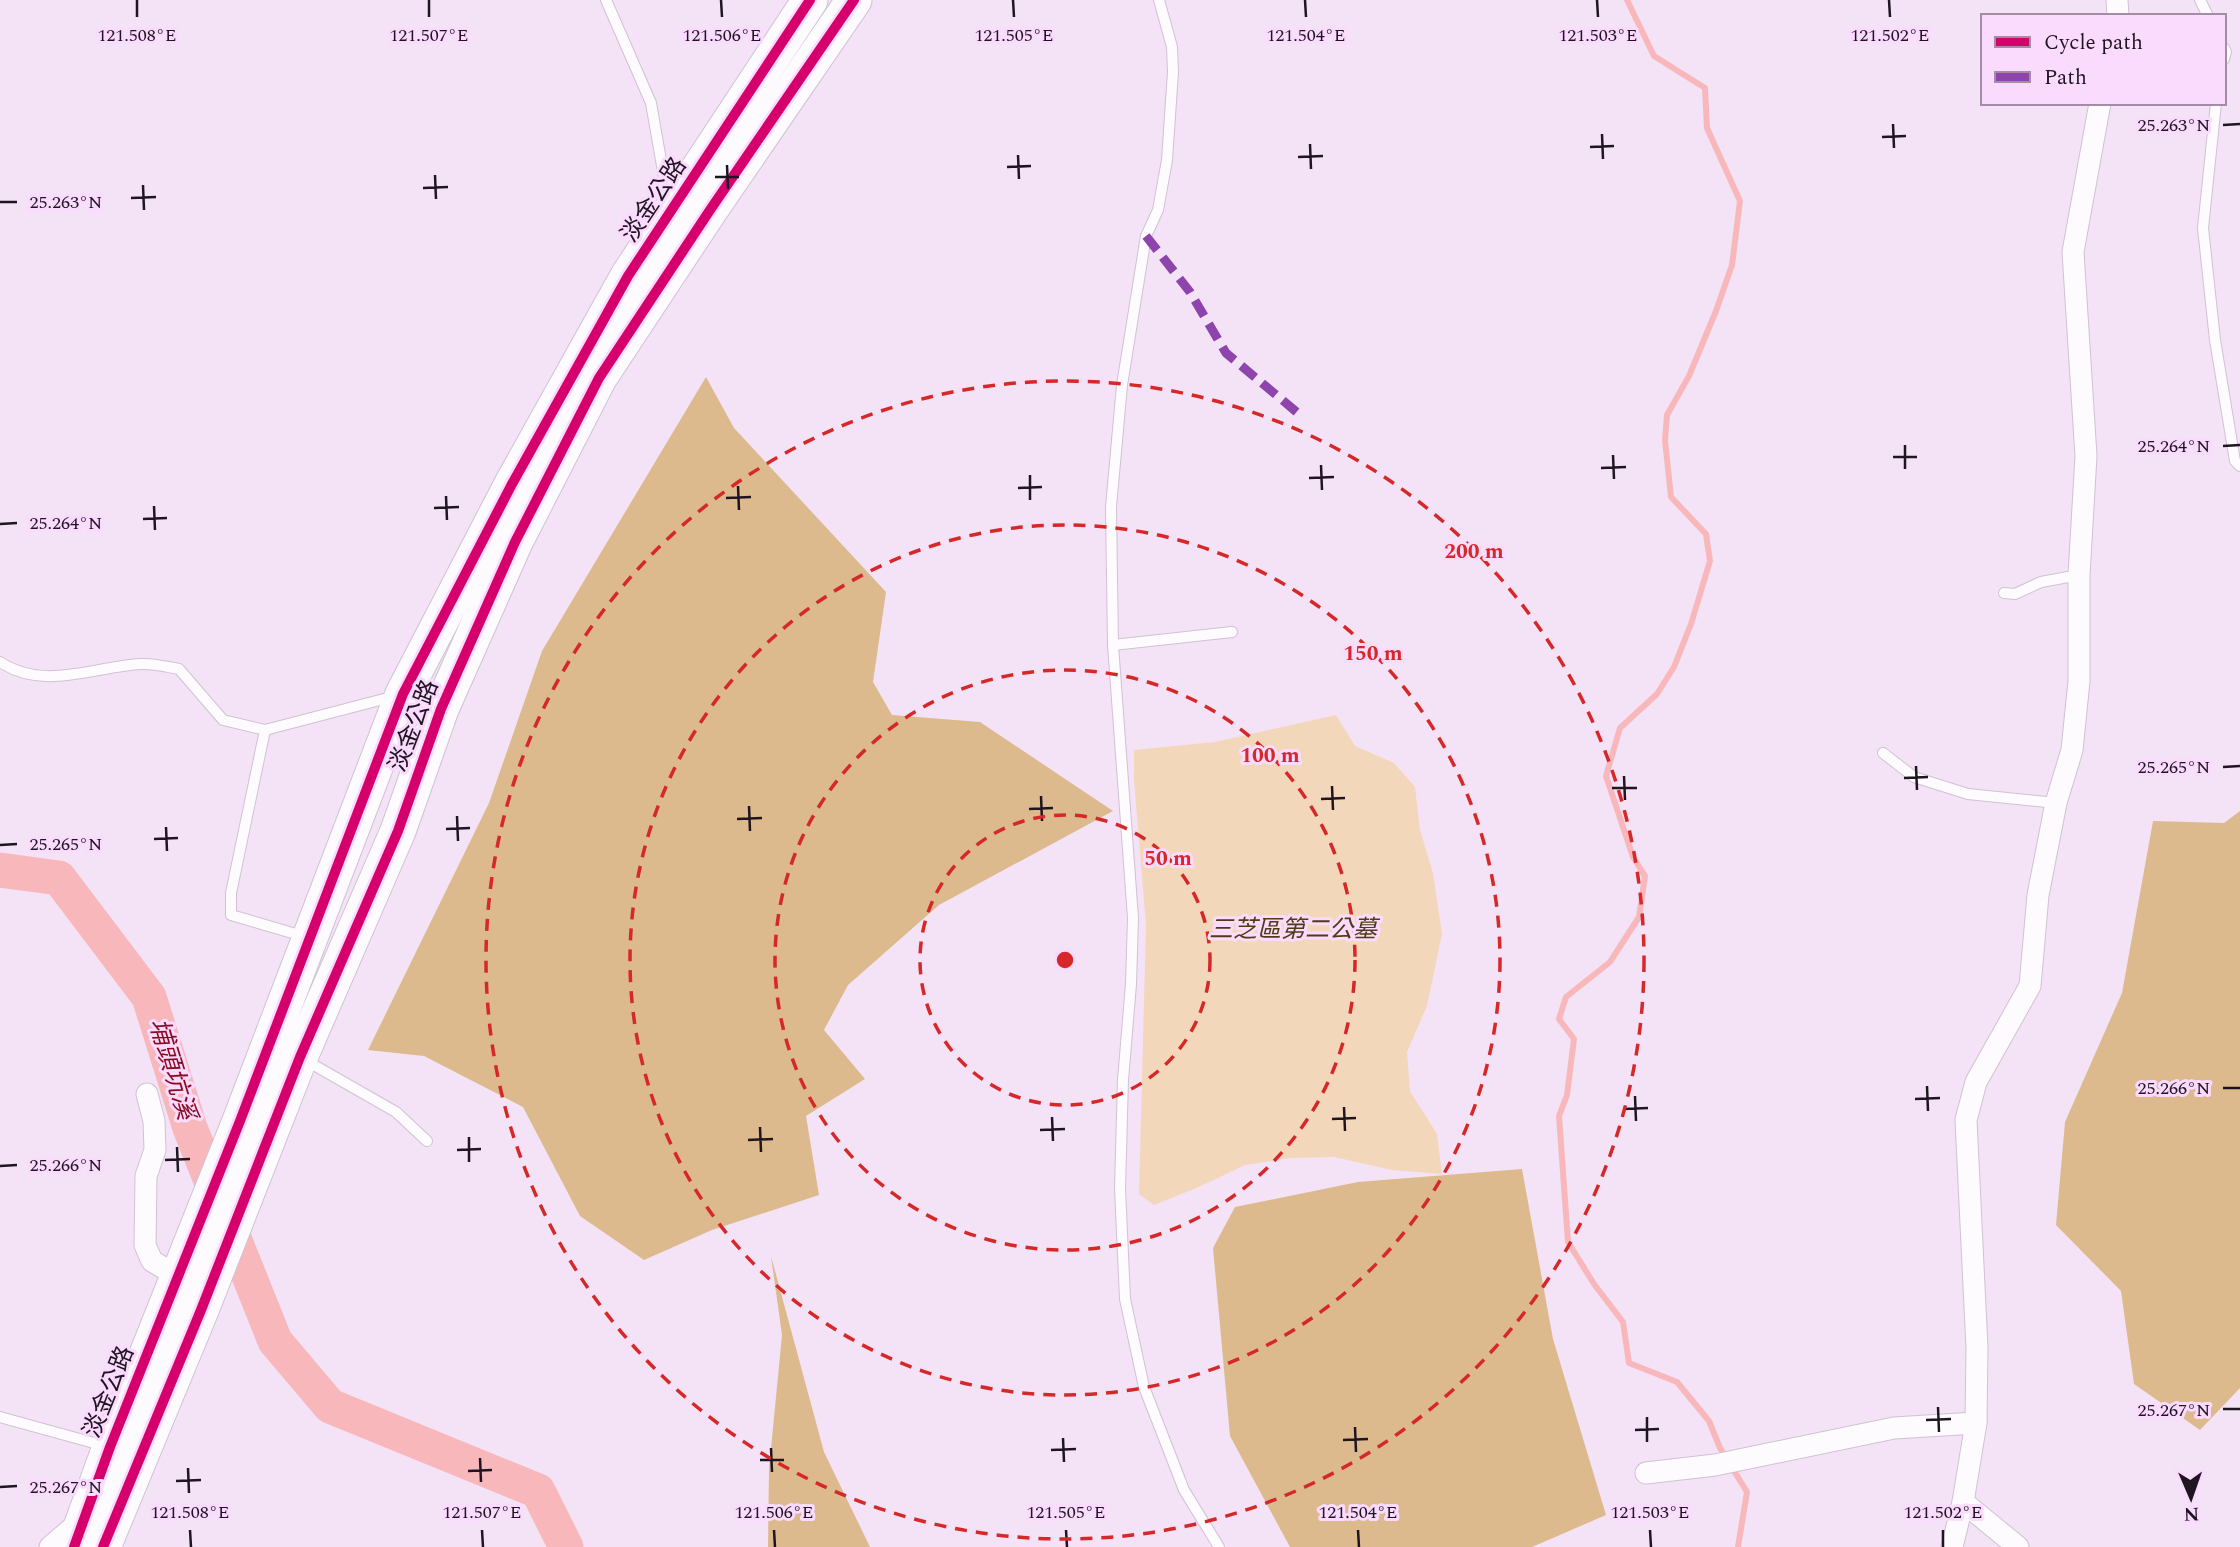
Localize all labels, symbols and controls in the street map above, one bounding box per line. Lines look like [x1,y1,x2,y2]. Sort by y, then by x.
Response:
legend [1981,14,2226,105]
text: 121.508°E [97,22,177,49]
text: 121.507°E [389,22,469,49]
text: 121.506°E [682,22,762,49]
text: 121.505°E [974,22,1054,49]
text: 121.504°E [1266,22,1346,49]
text: 121.503°E [1558,22,1638,49]
text: 121.502°E [1850,22,1930,49]
text: Cycle path [2044,27,2143,59]
text: Path [2044,62,2087,94]
text: 25.263°N [2138,112,2210,139]
street label: 淡金公路 [612,150,696,250]
text: 25.263°N [30,189,102,216]
text: 25.264°N [2138,433,2210,460]
text: 25.264°N [30,510,102,537]
text: 200 m [1444,536,1504,568]
text: 150 m [1343,638,1403,670]
street label: 淡金公路 [380,675,448,777]
text: 100 m [1240,740,1300,772]
text: 25.265°N [2138,754,2210,781]
text: 25.265°N [30,831,102,858]
text: 50 m [1144,843,1192,875]
park label: 三芝區第二公墓 [1209,912,1381,948]
centre of rings [1053,948,1077,972]
water label: 埔頭坑溪 [138,1013,207,1128]
text: 25.266°N [2138,1075,2210,1102]
text: 25.266°N [30,1152,102,1179]
street label: 淡金公路 [74,1341,144,1443]
text: 25.267°N [2138,1397,2210,1424]
north arrow [2156,1463,2226,1533]
text: 25.267°N [30,1474,102,1501]
text: 121.508°E [150,1499,230,1526]
text: 121.507°E [442,1499,522,1526]
text: 121.506°E [734,1499,814,1526]
text: 121.505°E [1026,1499,1106,1526]
text: 121.504°E [1318,1499,1398,1526]
text: 121.503°E [1610,1499,1690,1526]
text: 121.502°E [1903,1499,1983,1526]
text: N [2183,1499,2200,1528]

